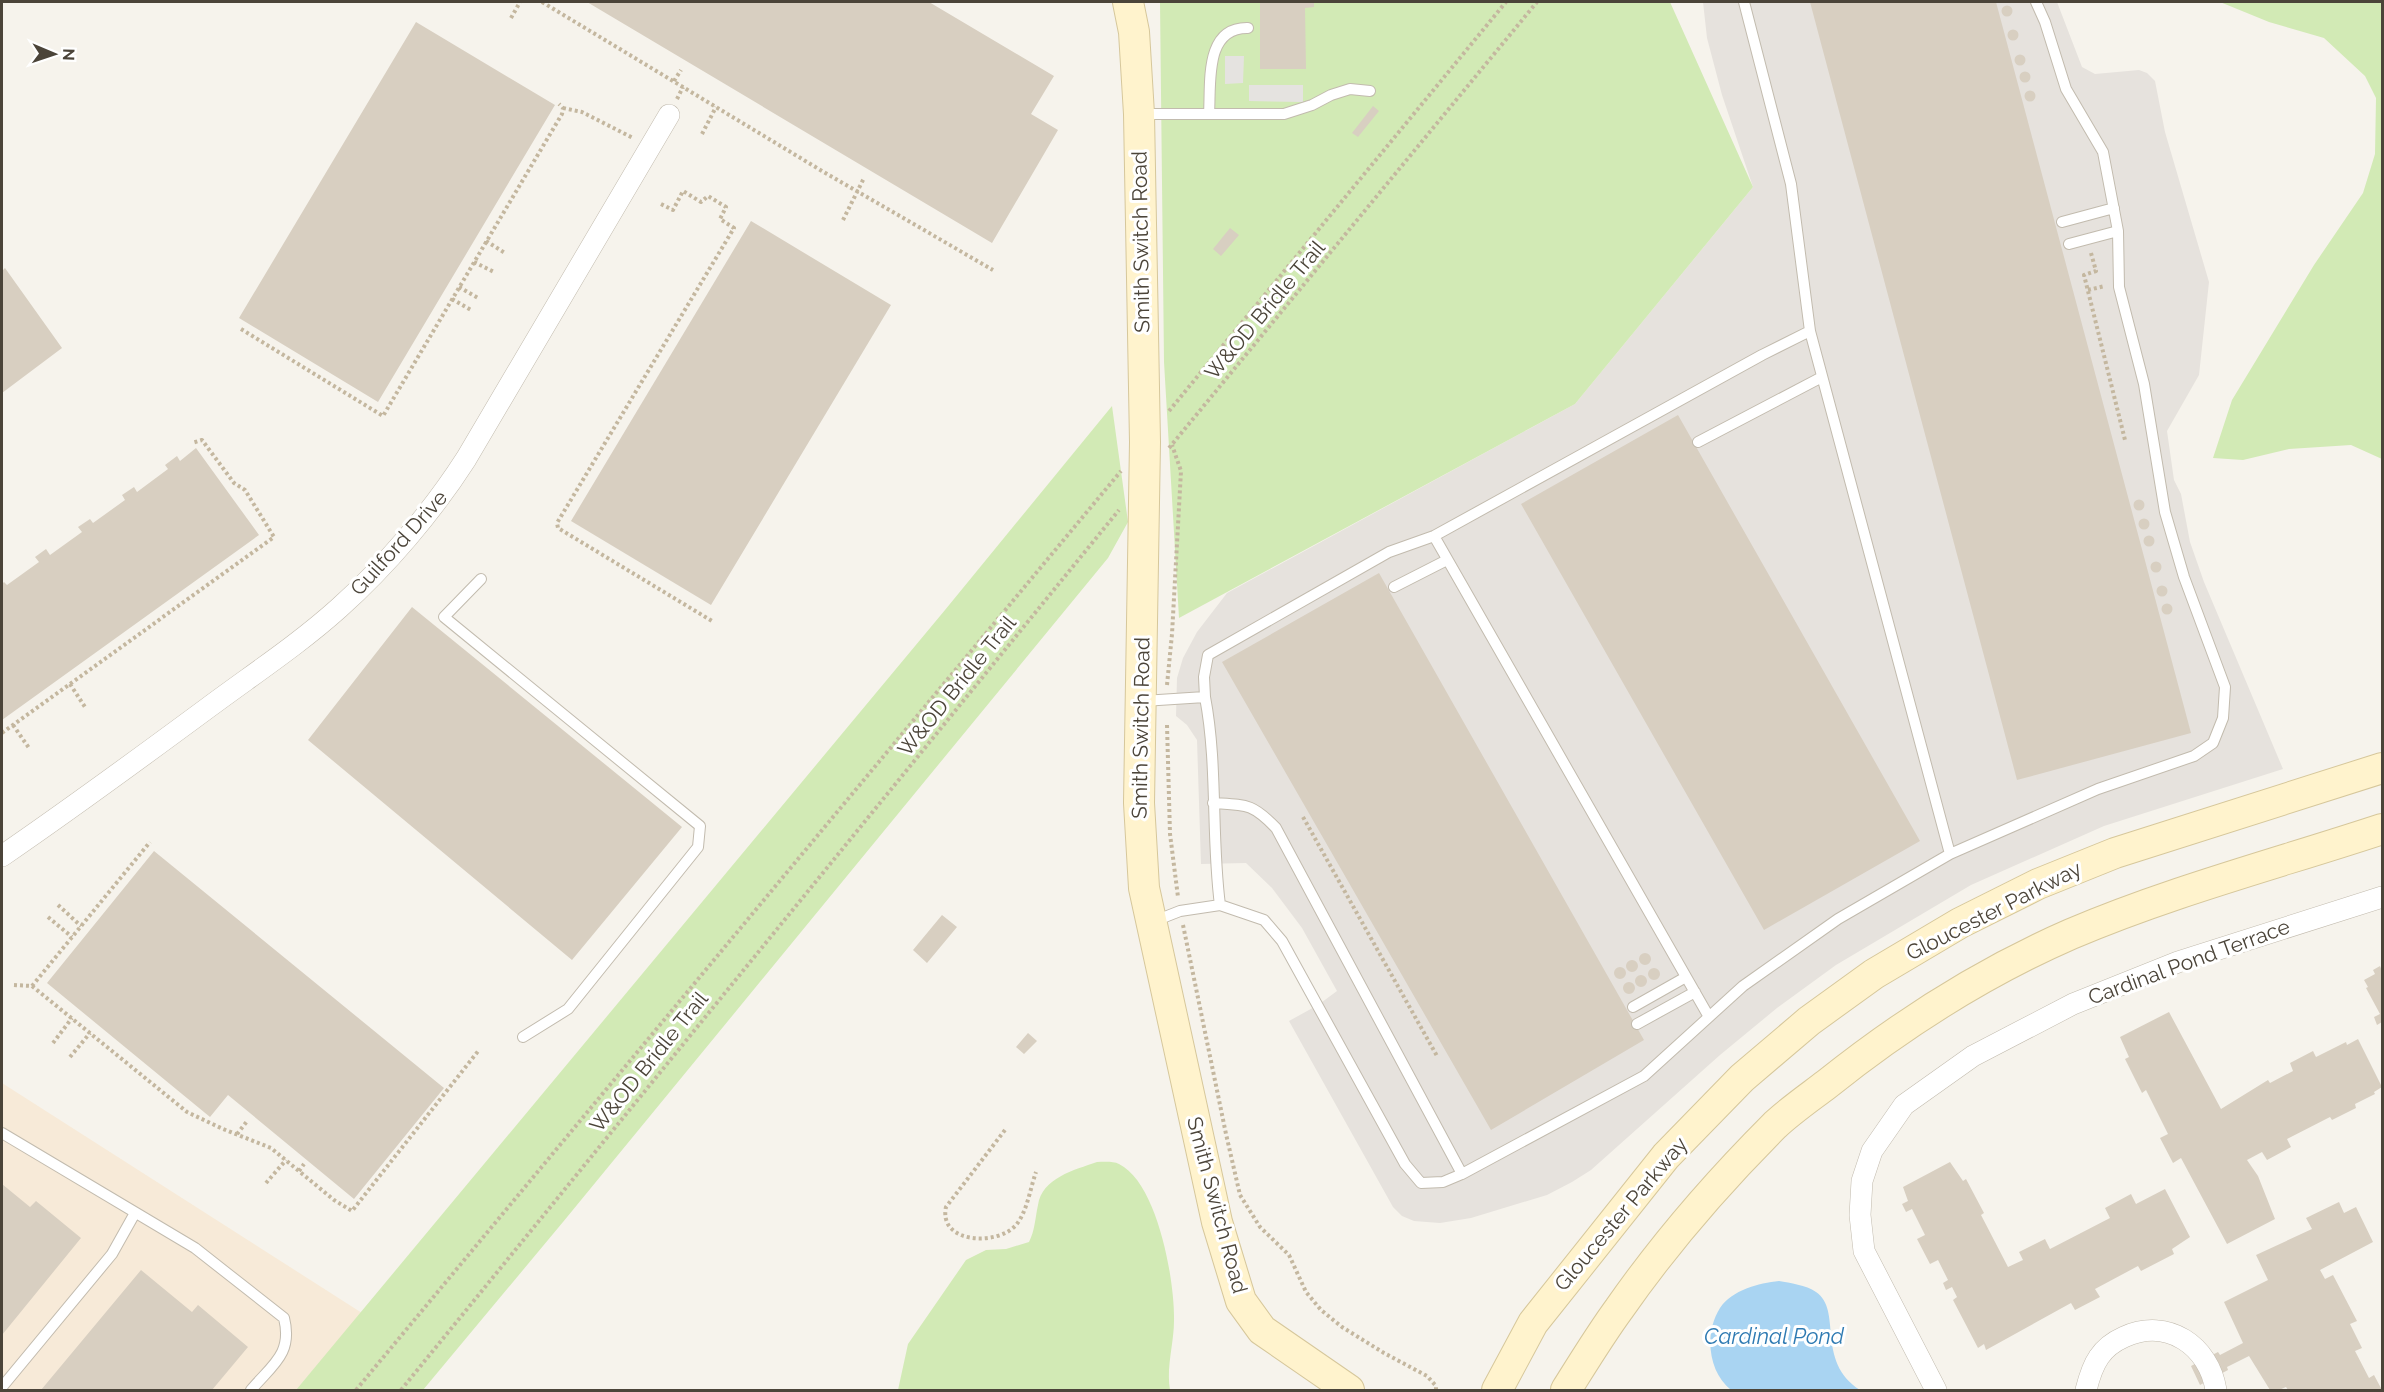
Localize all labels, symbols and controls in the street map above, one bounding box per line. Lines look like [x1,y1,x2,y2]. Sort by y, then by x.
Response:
north arrow [24,24,84,84]
text: N [59,48,78,61]
street label: Smith Switch Road [1126,151,1155,333]
street label: W&OD Bridle Trail [1199,235,1330,384]
street label: Guilford Drive [345,485,452,600]
street label: W&OD Bridle Trail [892,610,1021,761]
street label: Smith Switch Road [1126,637,1155,819]
street label: Gloucester Parkway [1902,856,2086,966]
street label: Cardinal Pond Terrace [2085,913,2293,1010]
street label: W&OD Bridle Trail [584,986,713,1137]
street label: Smith Switch Road [1182,1114,1253,1296]
street label: Gloucester Parkway [1549,1132,1692,1296]
water label: Cardinal Pond [1704,1323,1845,1349]

